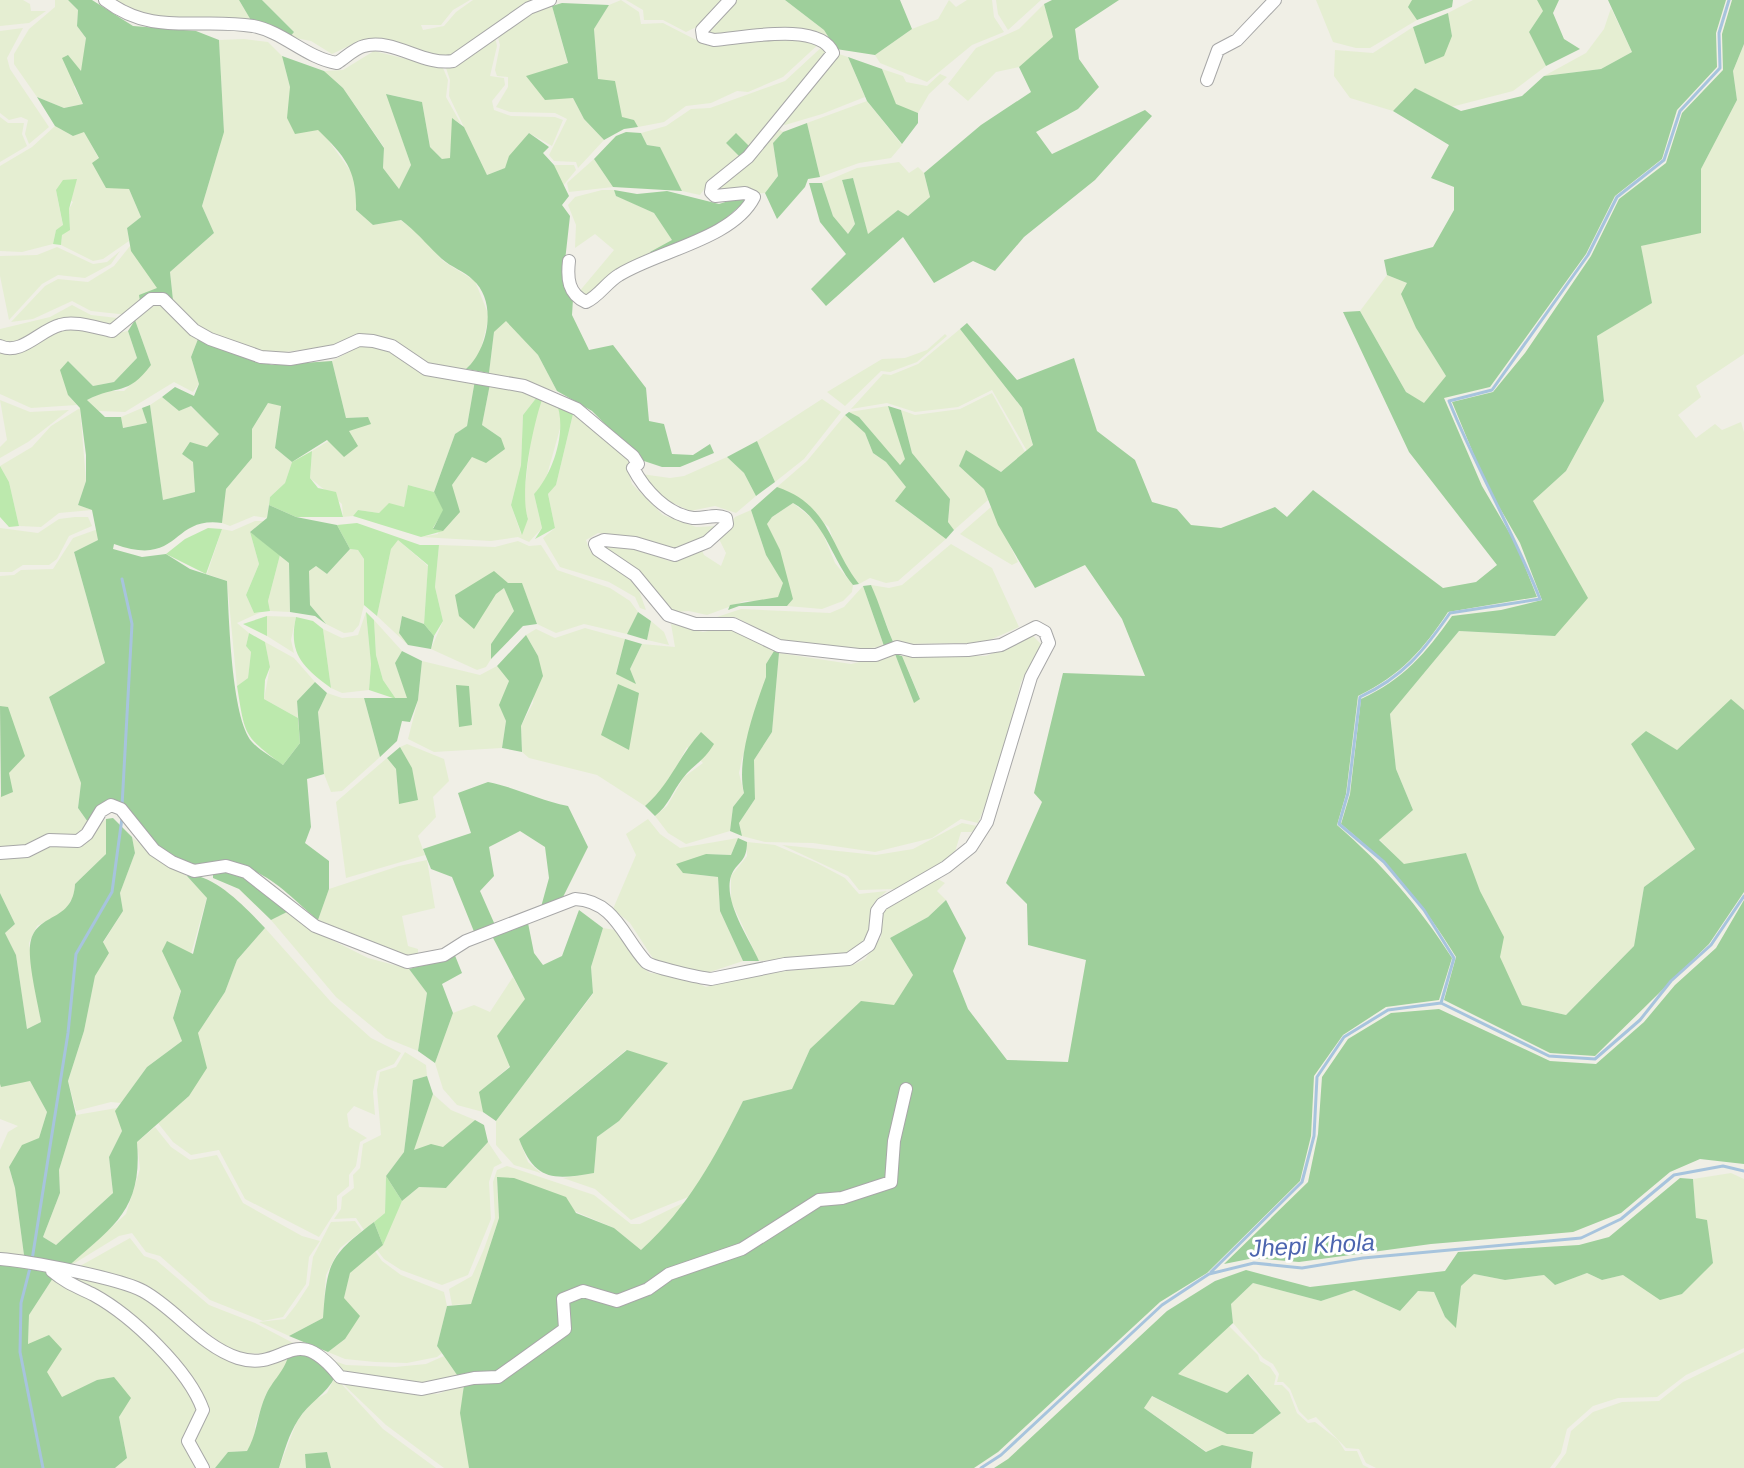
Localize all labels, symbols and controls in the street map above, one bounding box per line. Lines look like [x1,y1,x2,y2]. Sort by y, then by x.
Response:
water label: Jhepi Khola [1248,1228,1375,1262]

